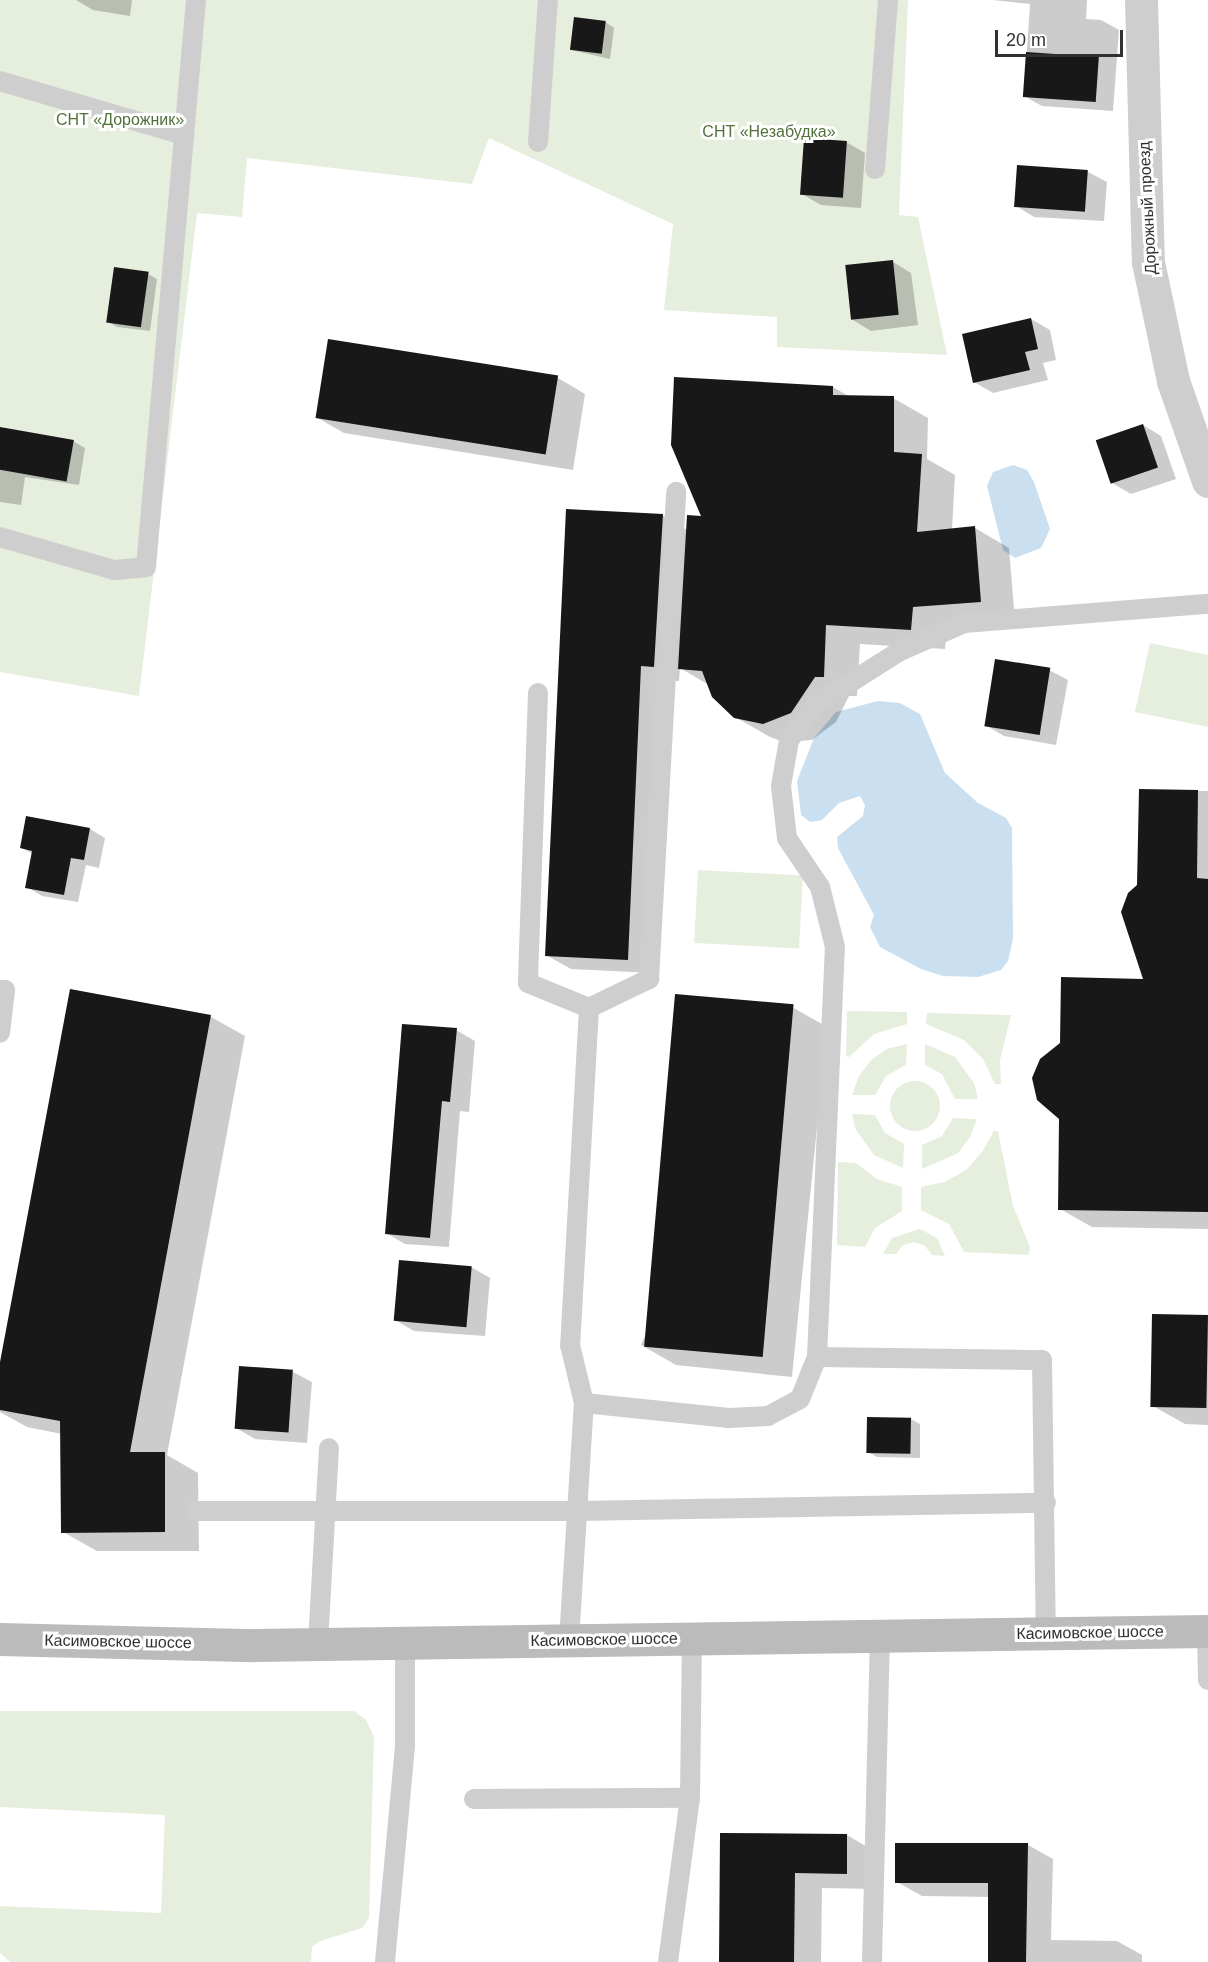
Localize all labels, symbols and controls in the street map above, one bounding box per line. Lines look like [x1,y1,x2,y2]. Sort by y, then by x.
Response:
scale bar [998,18,1126,56]
text: 20 m [1006,30,1046,50]
park label: СНТ «Дорожник» [56,110,184,130]
park label: СНТ «Незабудка» [702,122,836,142]
street label: Дорожный проезд [1135,141,1161,275]
street label: Касимовское шоссе [1016,1622,1164,1644]
street label: Касимовское шоссе [530,1629,678,1651]
street label: Касимовское шоссе [44,1631,192,1653]

